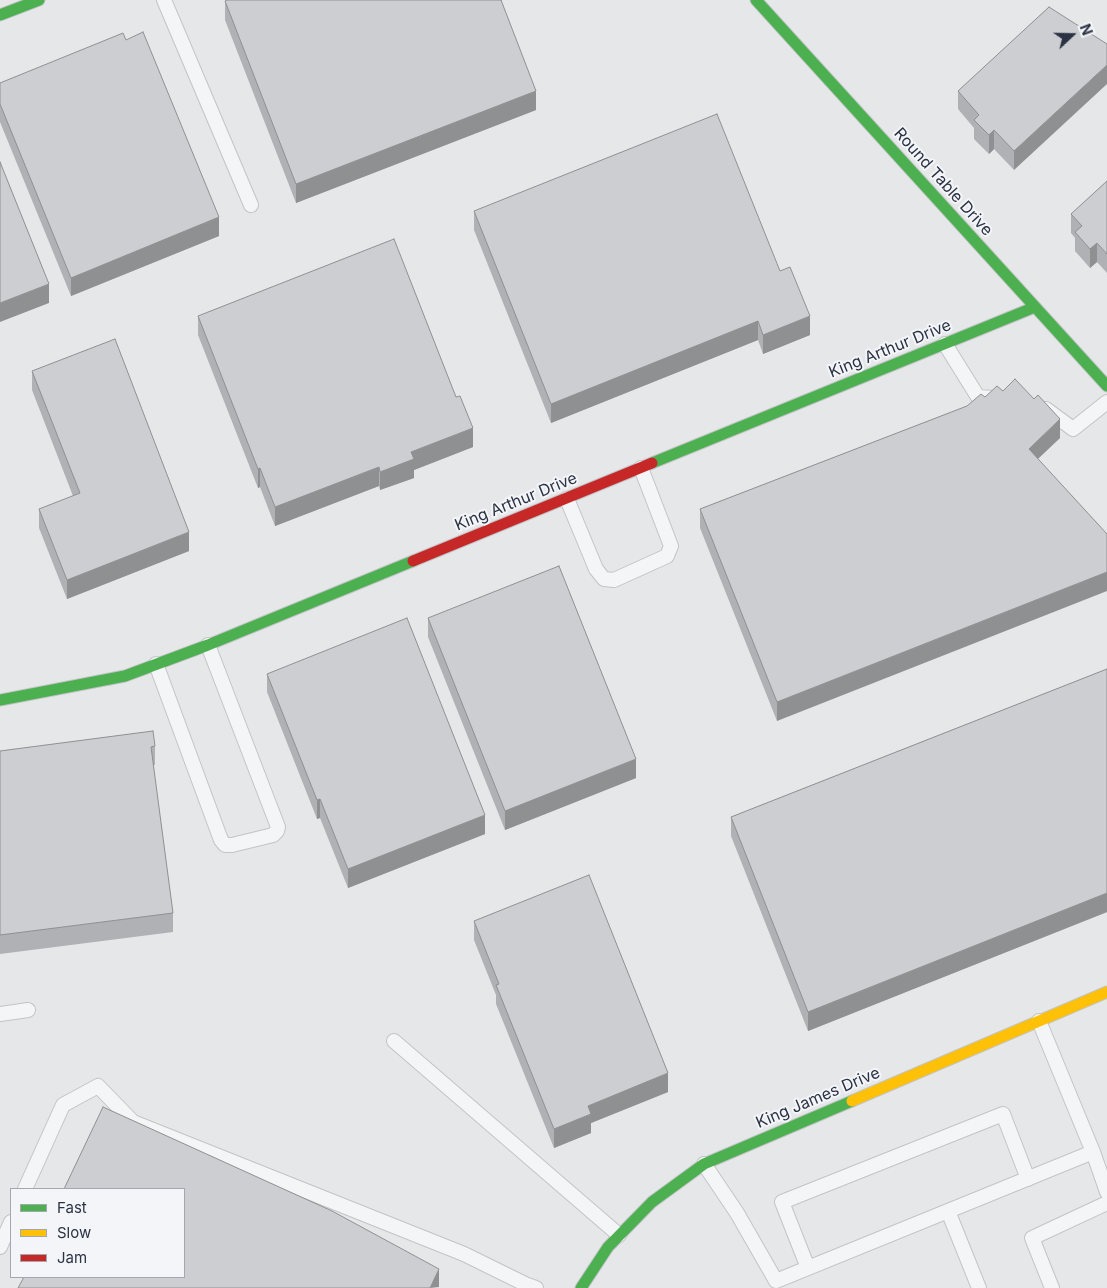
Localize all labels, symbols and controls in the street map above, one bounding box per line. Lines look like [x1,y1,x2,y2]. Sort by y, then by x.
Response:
north arrow [1047,10,1097,60]
text: N [1077,21,1096,37]
street label: Round Table Drive [890,124,996,240]
street label: King Arthur Drive [826,316,954,382]
street label: King Arthur Drive [452,469,580,535]
street label: King James Drive [753,1063,883,1133]
legend [10,1188,185,1278]
text: Fast [57,1198,87,1217]
text: Slow [57,1223,91,1242]
text: Jam [57,1248,87,1267]

